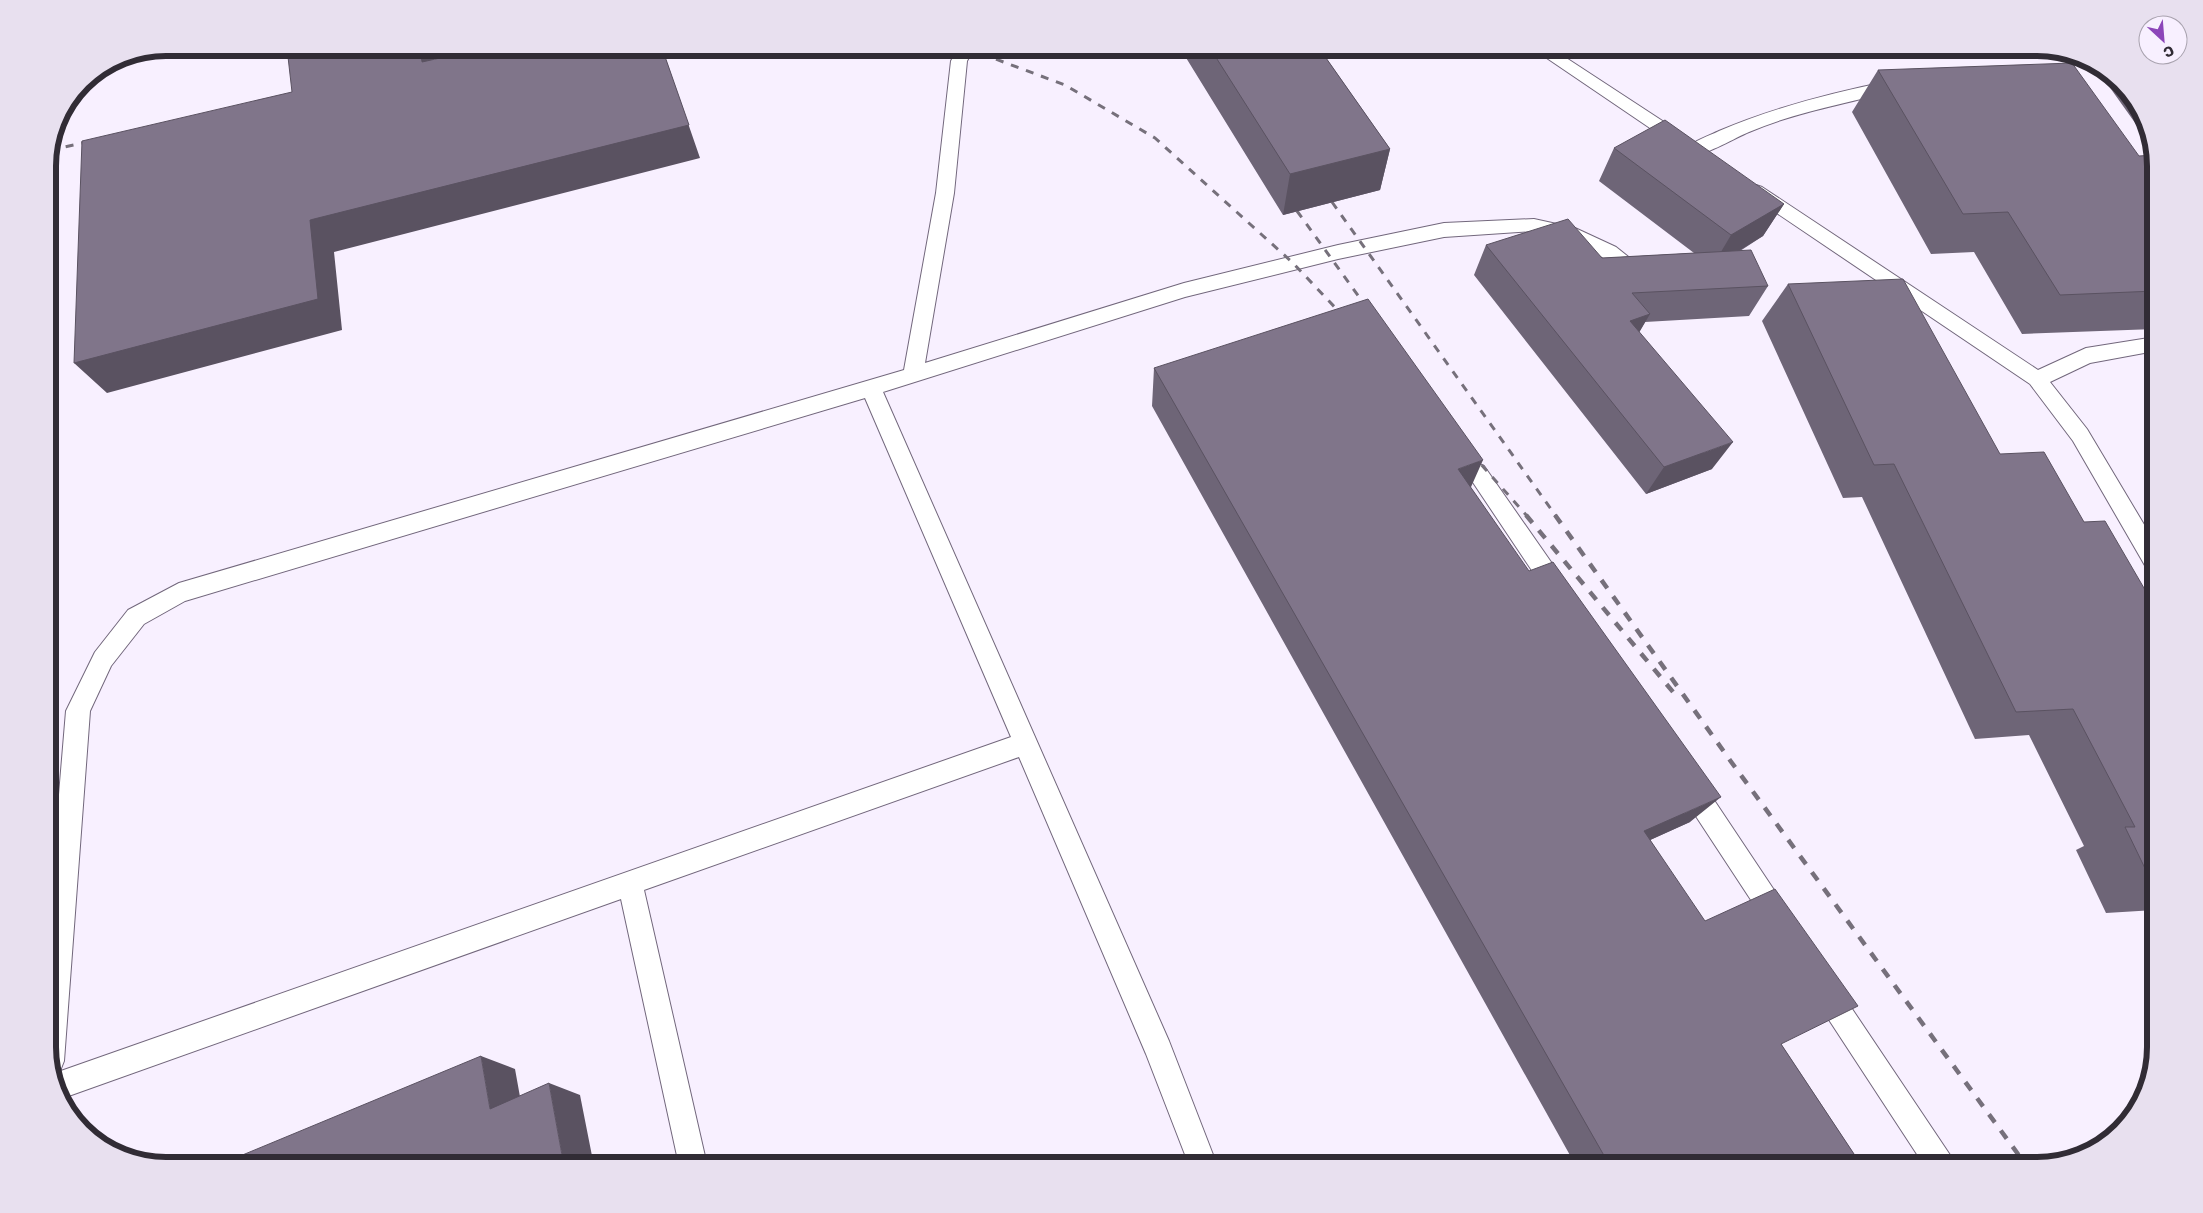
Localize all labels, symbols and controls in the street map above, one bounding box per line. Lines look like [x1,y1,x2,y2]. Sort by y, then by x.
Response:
north arrow [2138,15,2188,65]
text: С [2160,41,2177,61]

